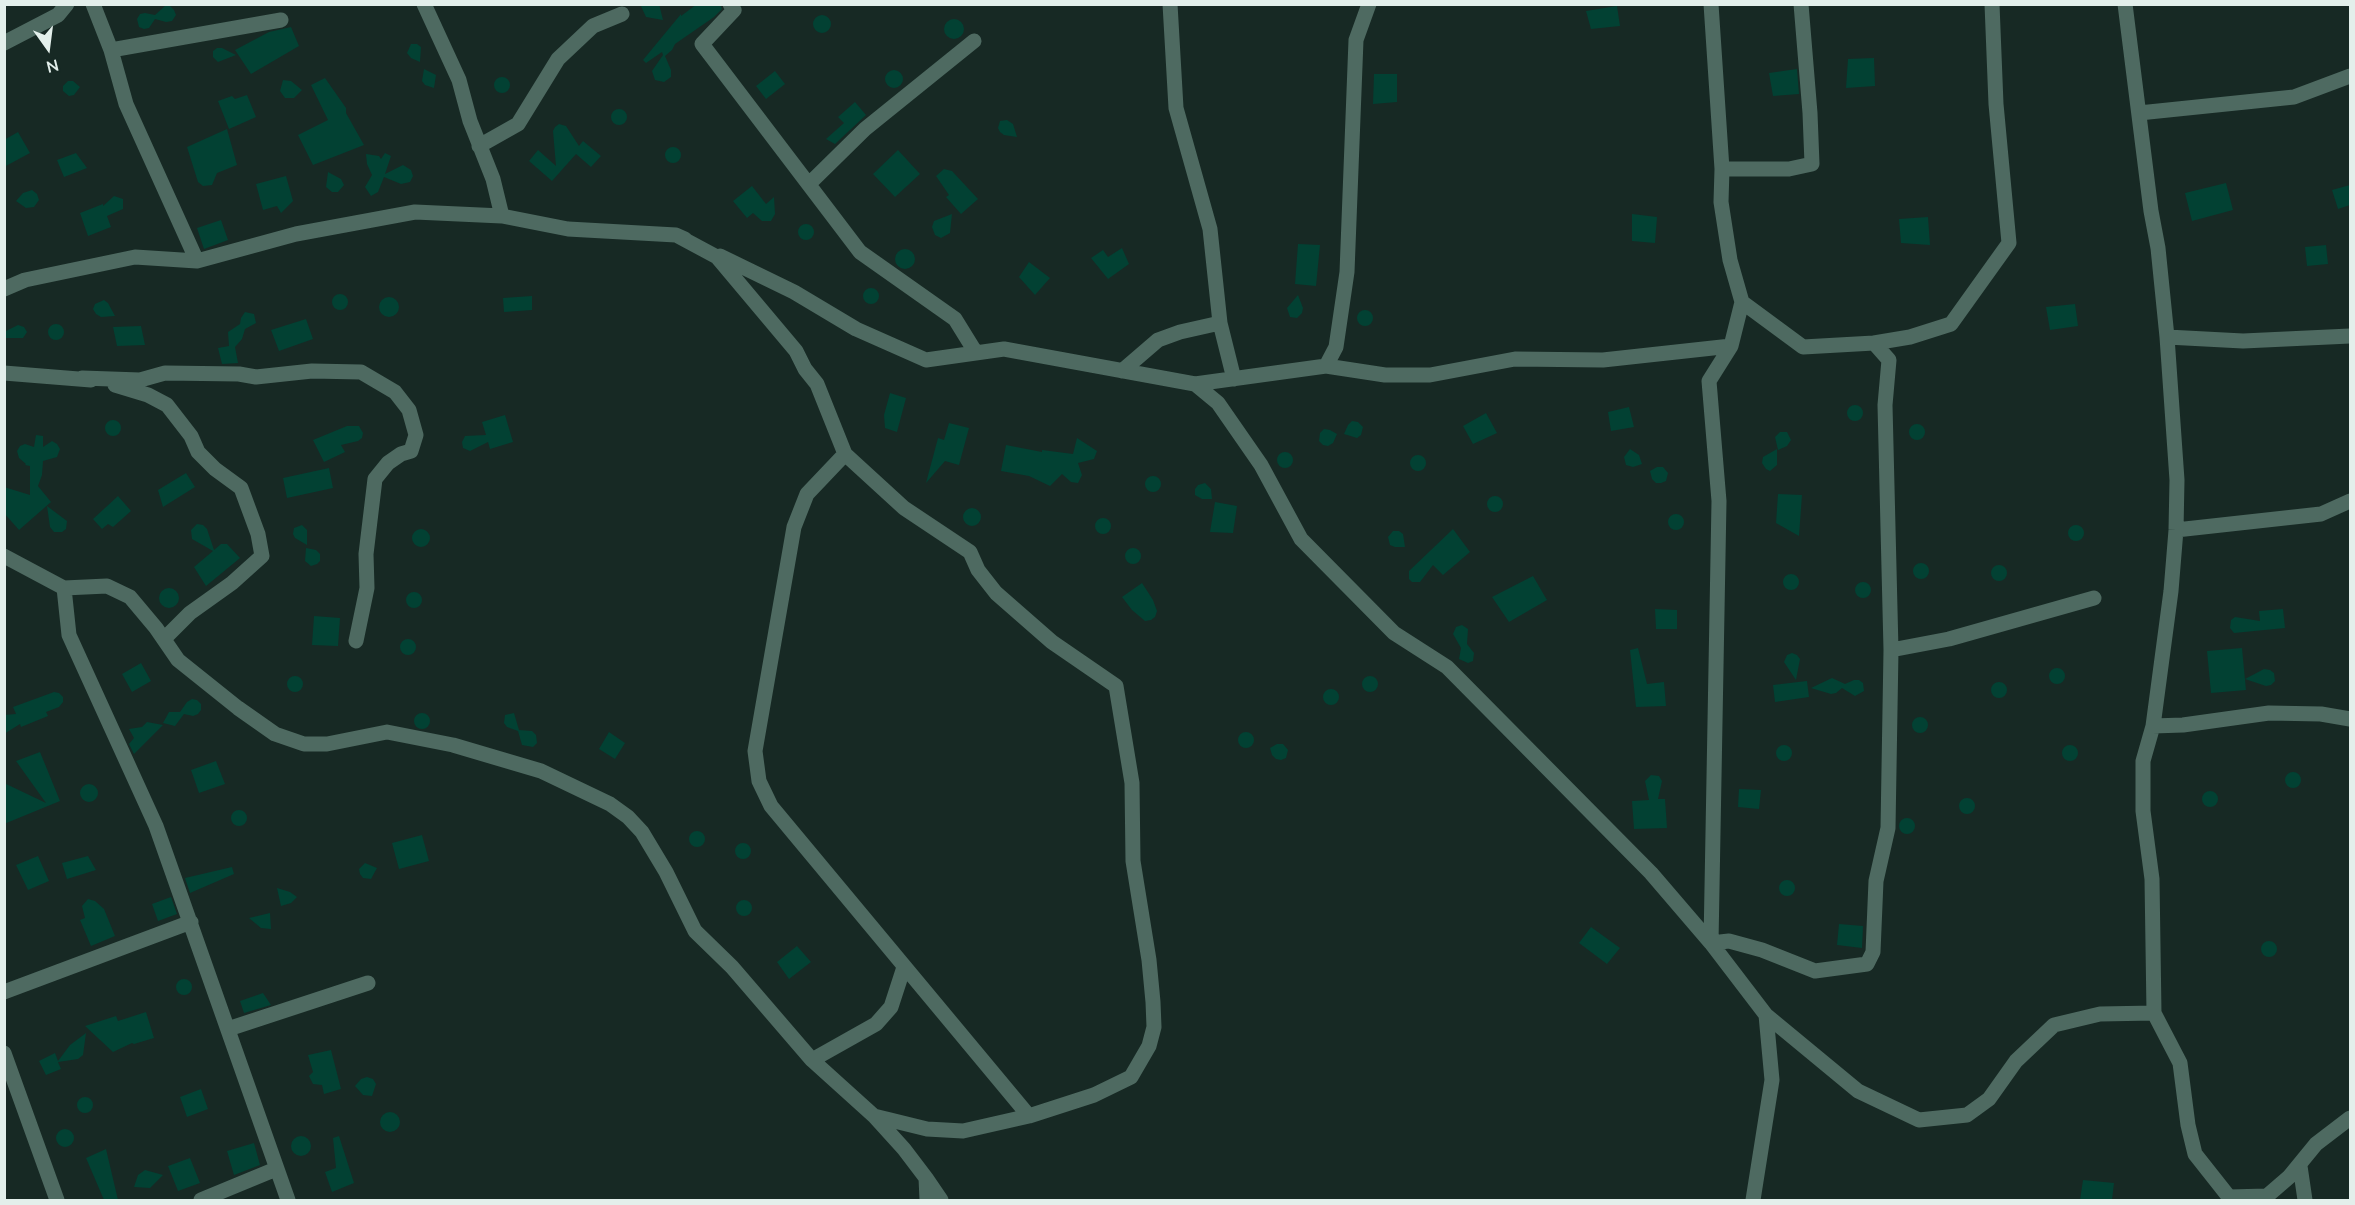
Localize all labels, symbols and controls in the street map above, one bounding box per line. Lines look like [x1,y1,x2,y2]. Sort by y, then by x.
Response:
north arrow [18,18,78,78]
text: N [44,53,61,78]

